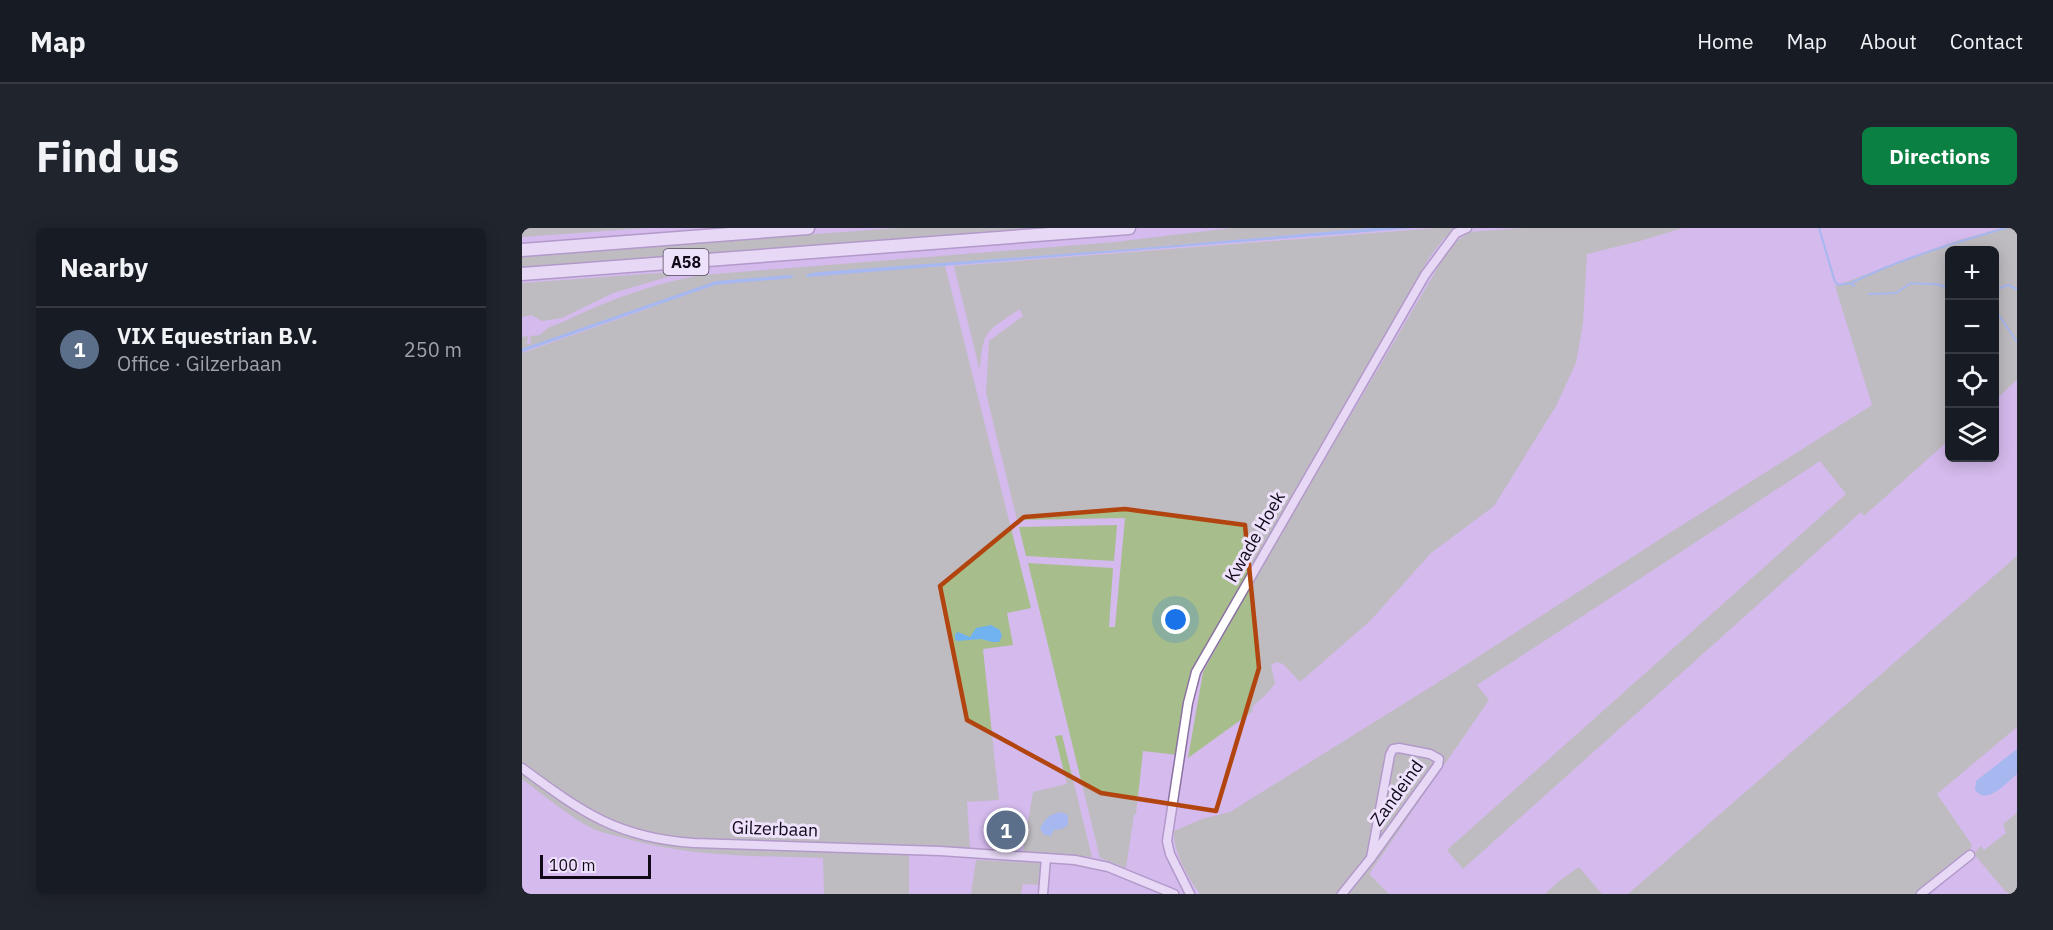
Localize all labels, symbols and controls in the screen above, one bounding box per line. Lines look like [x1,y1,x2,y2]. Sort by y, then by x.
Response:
text: Map [30,23,86,60]
text: Home [1697,27,1754,55]
text: Map [1787,27,1827,55]
text: About [1860,27,1917,55]
text: Contact [1950,27,2023,55]
button: Directions [1862,127,2017,185]
text: Find us [36,129,179,184]
map controls [1945,246,1999,462]
button: + [1945,246,1999,300]
road number: A58 [664,249,708,275]
text: Nearby [60,250,148,284]
button: − [1945,300,1999,354]
text: VIX Equestrian B.V. [117,321,318,350]
text: 1 [74,336,86,363]
text: 250 m [404,336,462,363]
text: Office · Gilzerbaan [117,350,282,377]
button: locate [1945,354,1999,408]
button: layers [1945,408,1999,462]
street label: Kwade Hoek [1219,487,1290,586]
your location [1161,605,1190,634]
street label: Zandeind [1365,755,1428,830]
pin: 1 [986,808,1026,852]
street label: Gilzerbaan [731,815,819,842]
scale bar [540,852,651,880]
text: 100 m [549,855,596,875]

